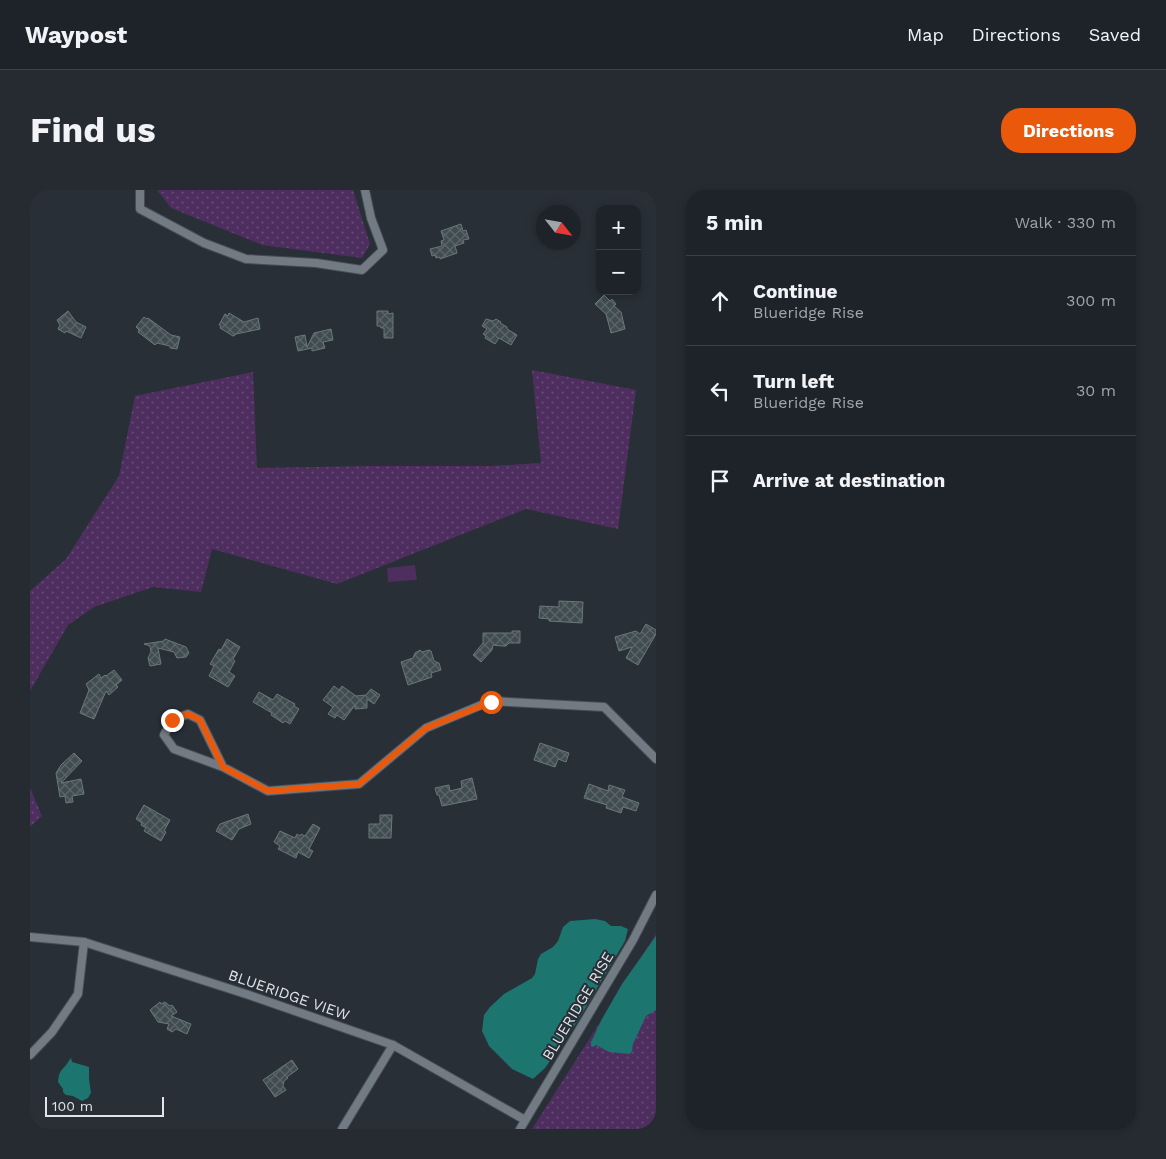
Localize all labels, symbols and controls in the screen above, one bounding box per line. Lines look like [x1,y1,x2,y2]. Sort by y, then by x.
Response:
text: Waypost [25,21,127,49]
text: Map [907,24,944,45]
text: Directions [972,24,1061,45]
text: Saved [1089,24,1141,45]
button: Directions [1001,108,1136,153]
text: Find us [30,109,156,151]
north arrow [536,205,581,250]
map controls [596,205,641,295]
button: + [596,205,641,250]
text: 5 min [706,210,763,235]
text: Walk · 330 m [1015,213,1116,232]
button: − [596,250,641,295]
text: Continue [753,280,837,303]
icon: ahead [706,287,734,315]
text: 300 m [1066,291,1116,310]
text: Blueridge Rise [753,303,864,322]
text: Turn left [753,370,834,393]
icon: left [706,377,734,405]
text: 30 m [1076,381,1116,400]
text: Blueridge Rise [753,393,864,412]
icon: arrive [706,467,734,495]
text: Arrive at destination [753,469,945,492]
route start [480,691,503,714]
route end [161,709,184,732]
street label: BLUERIDGE RISE [539,949,617,1063]
street label: BLUERIDGE VIEW [226,966,352,1024]
scale bar [45,1094,164,1117]
text: 100 m [52,1098,93,1114]

